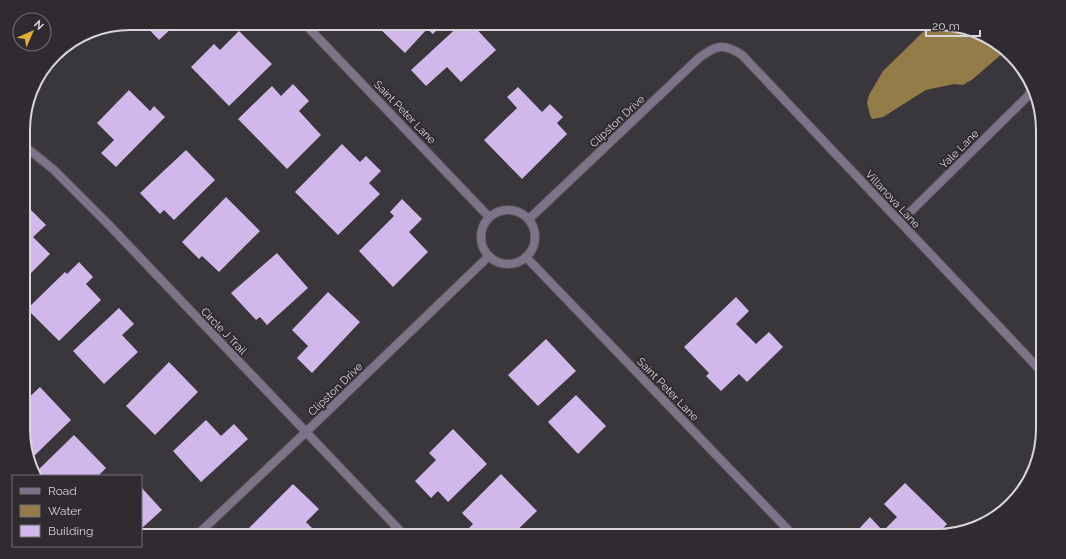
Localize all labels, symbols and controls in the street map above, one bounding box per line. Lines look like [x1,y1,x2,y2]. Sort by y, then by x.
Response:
north arrow [12,12,52,52]
scale bar [926,12,980,38]
text: N [31,18,46,33]
text: 20 m [932,19,960,33]
street label: Saint Peter Lane [371,78,438,147]
street label: Clipston Drive [587,92,648,150]
street label: Yale Lane [937,127,982,172]
street label: Villanova Lane [863,168,923,231]
street label: Circle J Trail [198,305,249,358]
street label: Saint Peter Lane [634,355,701,424]
street label: Clipston Drive [305,360,366,419]
legend [12,475,142,547]
text: Road [48,484,77,498]
text: Water [48,504,82,518]
text: Building [48,524,94,538]

